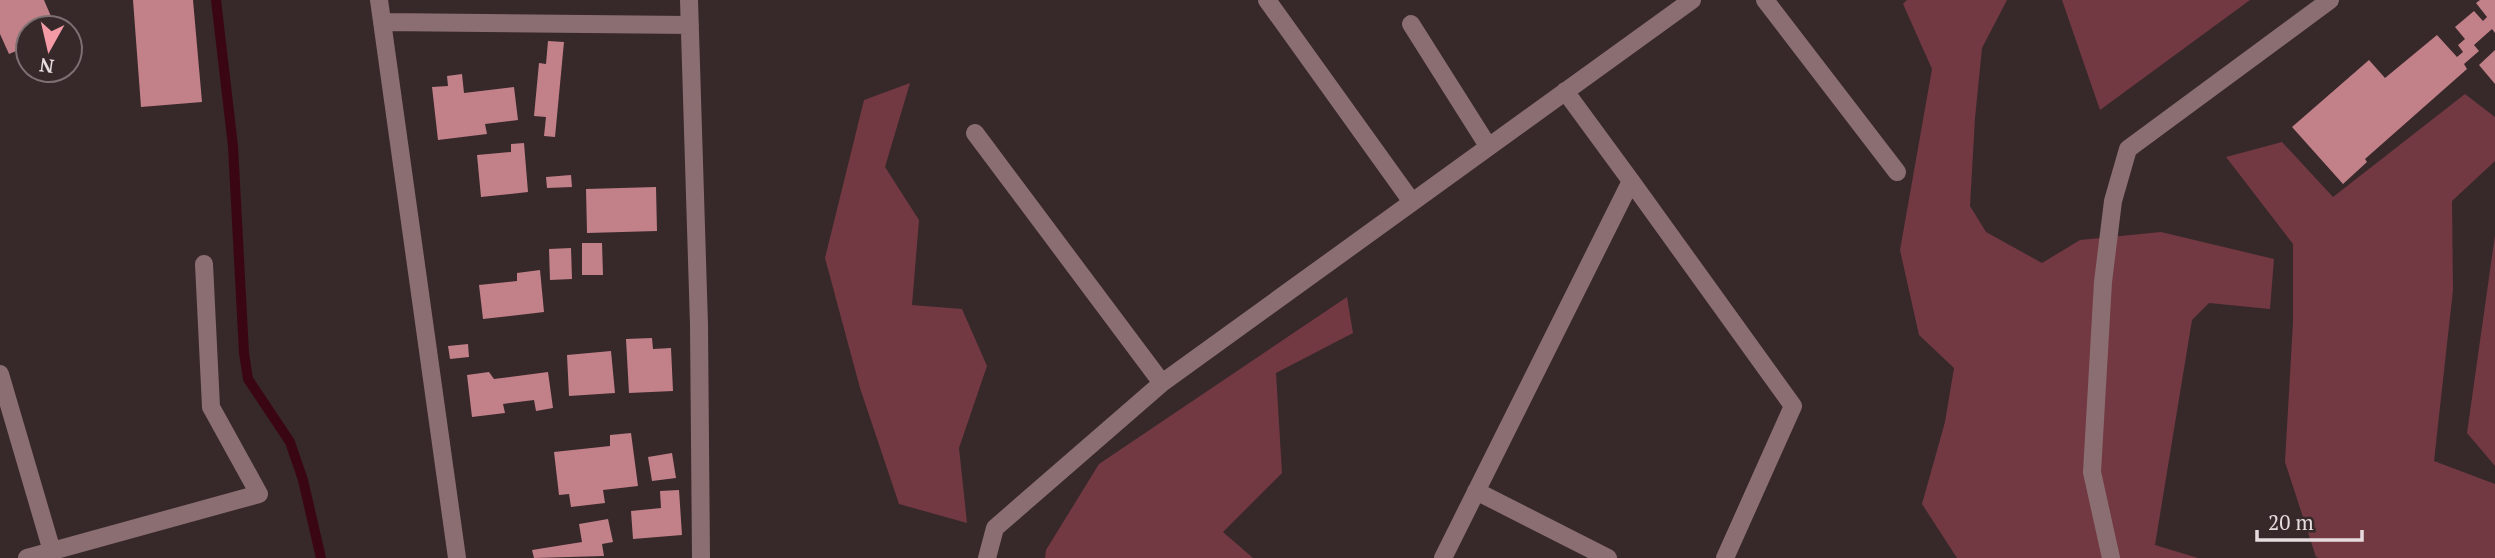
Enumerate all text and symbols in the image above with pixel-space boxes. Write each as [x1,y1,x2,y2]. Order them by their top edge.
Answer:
north arrow [14,14,84,84]
text: N [37,53,55,80]
scale bar [2257,498,2362,542]
text: 20 m [2268,508,2314,536]

